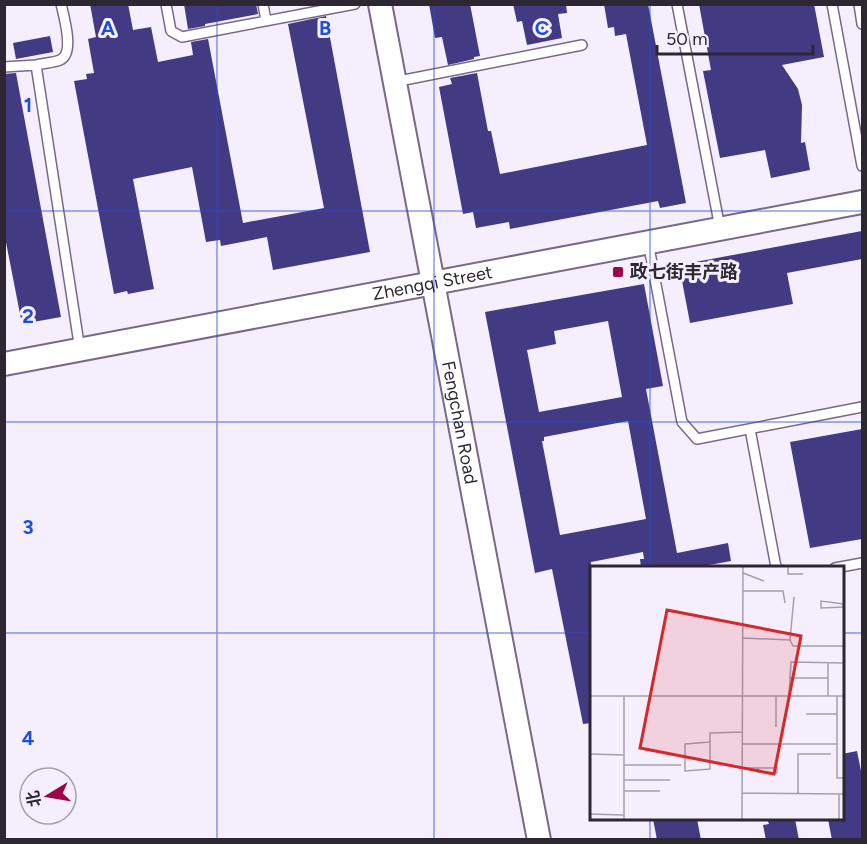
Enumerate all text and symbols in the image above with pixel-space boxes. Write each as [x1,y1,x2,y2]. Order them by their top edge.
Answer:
text: A [101,16,116,40]
text: B [319,16,331,40]
text: C [535,16,549,40]
scale bar [657,18,813,56]
text: 50 m [666,28,708,50]
text: 1 [24,93,32,117]
street label: Zhengqi Street [371,261,494,305]
place label: 政七街丰产路 [630,261,738,283]
marker: 政七街丰产路 [611,265,625,279]
text: 2 [22,304,34,328]
street label: Fengchan Road [437,359,482,486]
text: 3 [22,515,34,539]
inset map [590,566,843,820]
text: 4 [22,726,35,750]
north arrow [18,766,78,826]
text: 北 [23,789,45,808]

